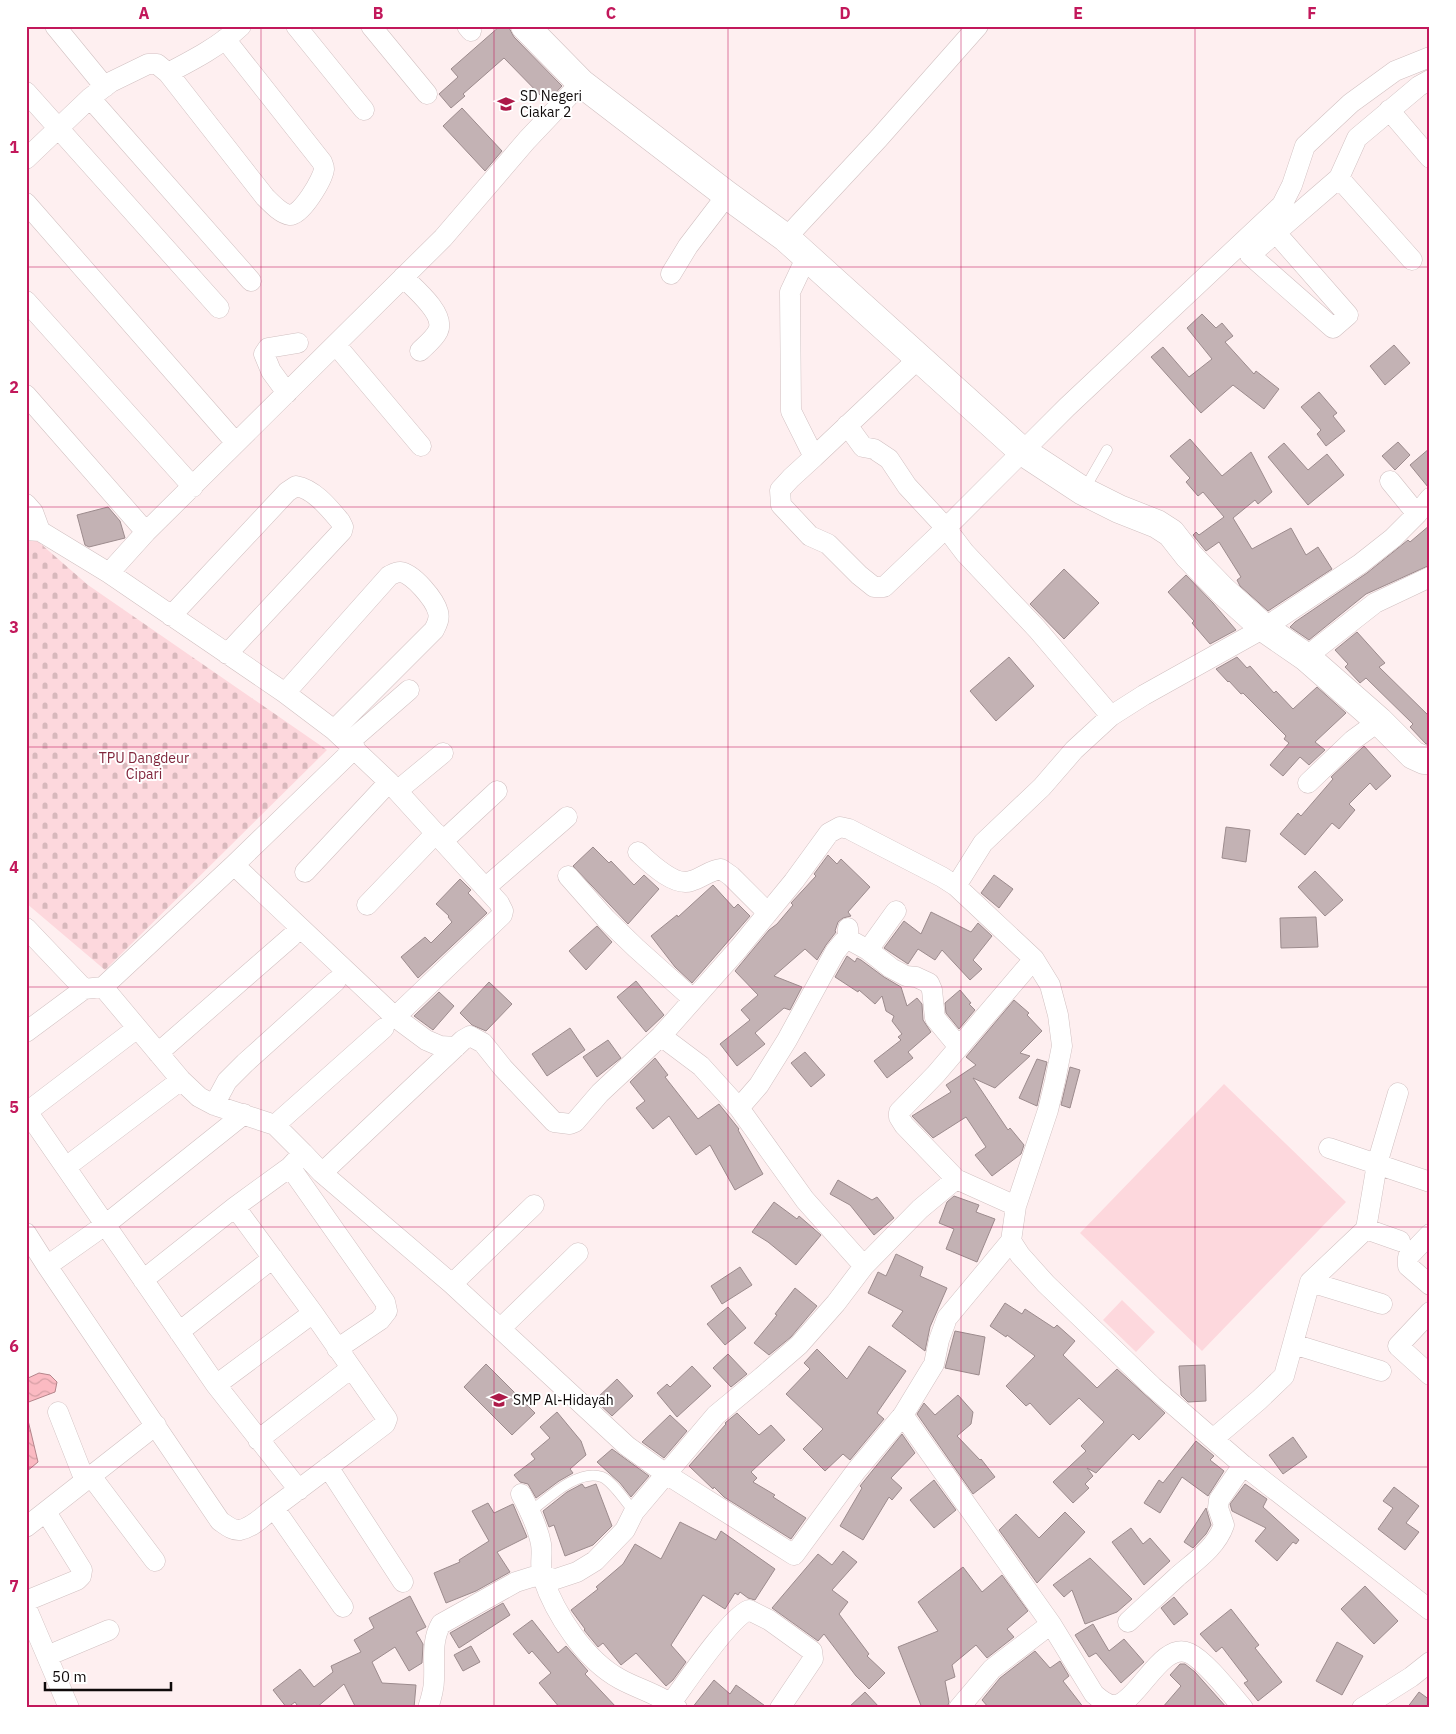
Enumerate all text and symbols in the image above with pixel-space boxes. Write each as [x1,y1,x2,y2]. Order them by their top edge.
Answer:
text: A [139,3,150,23]
text: B [373,3,384,23]
text: C [606,3,616,23]
text: D [839,3,851,23]
text: E [1073,3,1083,23]
text: F [1307,3,1317,23]
place label: SD Negeri Ciakar 2 [520,87,582,121]
school or university icon: SD Negeri Ciakar 2 [496,94,516,114]
text: 1 [9,137,19,157]
text: 2 [9,377,19,397]
text: 3 [9,617,19,637]
park label: TPU Dangdeur Cipari [99,749,189,783]
text: 4 [9,857,19,877]
text: 5 [9,1097,19,1117]
text: 6 [9,1336,19,1356]
school or university icon: SMP Al-Hidayah [489,1390,509,1410]
place label: SMP Al-Hidayah [513,1391,614,1409]
text: 7 [9,1576,19,1596]
scale bar [45,1659,171,1691]
text: 50 m [52,1667,87,1686]

